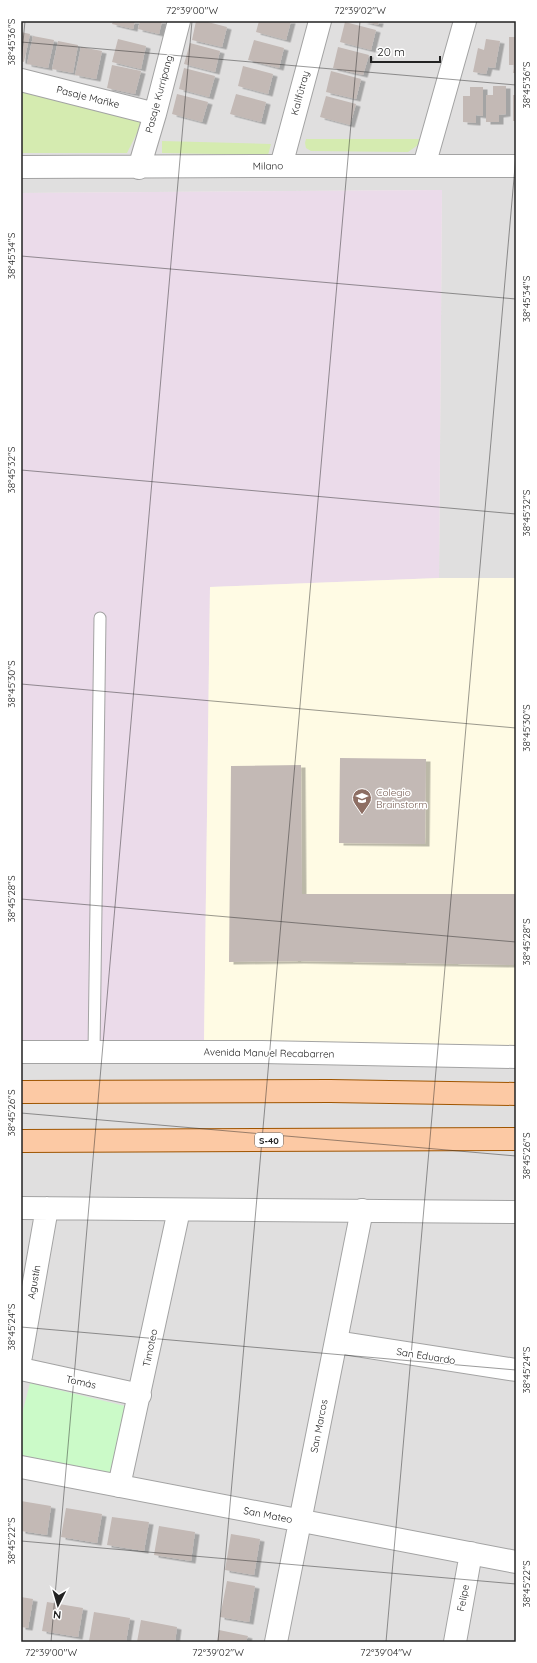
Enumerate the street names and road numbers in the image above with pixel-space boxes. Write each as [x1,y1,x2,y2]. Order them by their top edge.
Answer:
street label: Pasaje Kurripang [142,54,176,134]
street label: Kallfütray [288,69,312,117]
street label: Pasaje Mañke [55,83,121,111]
street label: Milano [253,159,283,173]
street label: Avenida Manuel Recabarren [203,1045,335,1061]
road number: S-40 [255,1133,283,1147]
street label: Agustín [25,1264,43,1300]
street label: Timoteo [140,1328,160,1368]
street label: San Eduardo [396,1345,456,1367]
street label: Tomás [65,1372,98,1392]
street label: San Marcos [307,1398,331,1454]
street label: San Mateo [242,1504,294,1526]
street label: Felipe [454,1583,472,1613]

